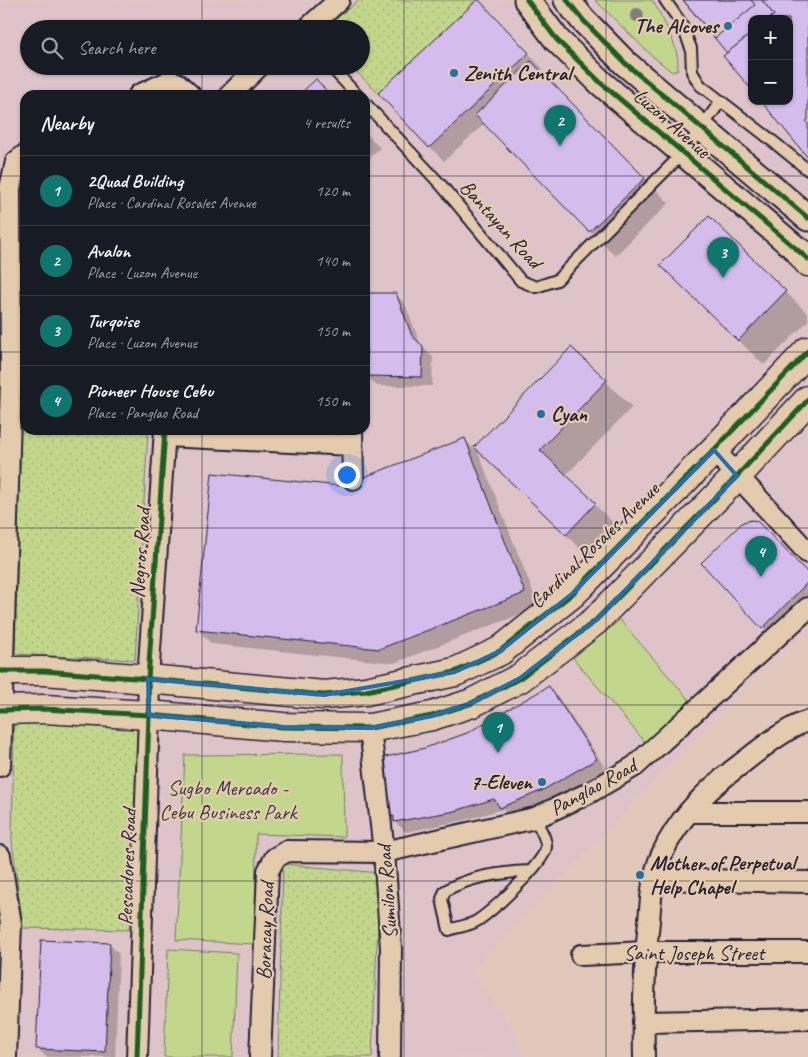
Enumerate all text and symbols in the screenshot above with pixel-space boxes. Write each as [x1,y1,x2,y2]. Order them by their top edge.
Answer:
place label: The Alcoves [635,13,721,39]
map controls [748,15,793,105]
button: + [748,15,793,60]
search box [20,20,370,75]
marker: The Alcoves [722,20,734,32]
icon: search [38,34,66,62]
text: Search here [78,36,155,60]
place label: Zenith Central [464,60,575,86]
button: − [748,60,793,105]
marker: Zenith Central [448,67,460,79]
street label: Luzon Avenue [628,83,717,164]
pin: 2 [544,105,576,146]
text: Nearby [40,110,93,136]
text: 4 results [303,113,350,133]
text: 2Quad Building [87,169,183,193]
street label: Bantayan Road [454,174,550,276]
text: 1 [52,181,60,201]
text: 120 m [316,181,350,201]
text: Place · Cardinal Rosales Avenue [87,193,256,213]
pin: 3 [707,237,739,278]
text: Avalon [87,239,130,263]
text: 2 [52,251,60,271]
text: 140 m [316,251,350,271]
text: Place · Luzon Avenue [87,263,197,283]
text: Turqoise [87,309,139,333]
text: 3 [52,321,60,341]
text: 150 m [316,321,350,341]
text: Place · Luzon Avenue [87,333,197,353]
text: Pioneer House Cebu [87,379,213,403]
text: 4 [52,391,60,411]
text: 150 m [316,391,350,411]
place label: Cyan [551,401,587,427]
text: Place · Panglao Road [87,403,198,423]
marker: Cyan [535,408,547,420]
your location [334,462,360,488]
street label: Cardinal Rosales Avenue [524,476,665,614]
street label: Negros Road [124,503,156,599]
pin: 4 [745,536,777,577]
pin: 1 [482,712,514,753]
street label: Panglao Road [545,751,644,821]
place label: 7-Eleven [470,769,533,795]
park label: Sugbo Mercado - Cebu Business Park [160,775,299,825]
marker: 7-Eleven [536,776,548,788]
street label: Pescadores Road [112,805,142,926]
street label: Sumilon Road [370,841,403,940]
place label: Mother of Perpetual Help Chapel [650,850,799,900]
marker: Mother of Perpetual Help Chapel [634,869,646,881]
street label: Boracay Road [250,878,280,980]
street label: Saint Joseph Street [624,940,766,966]

